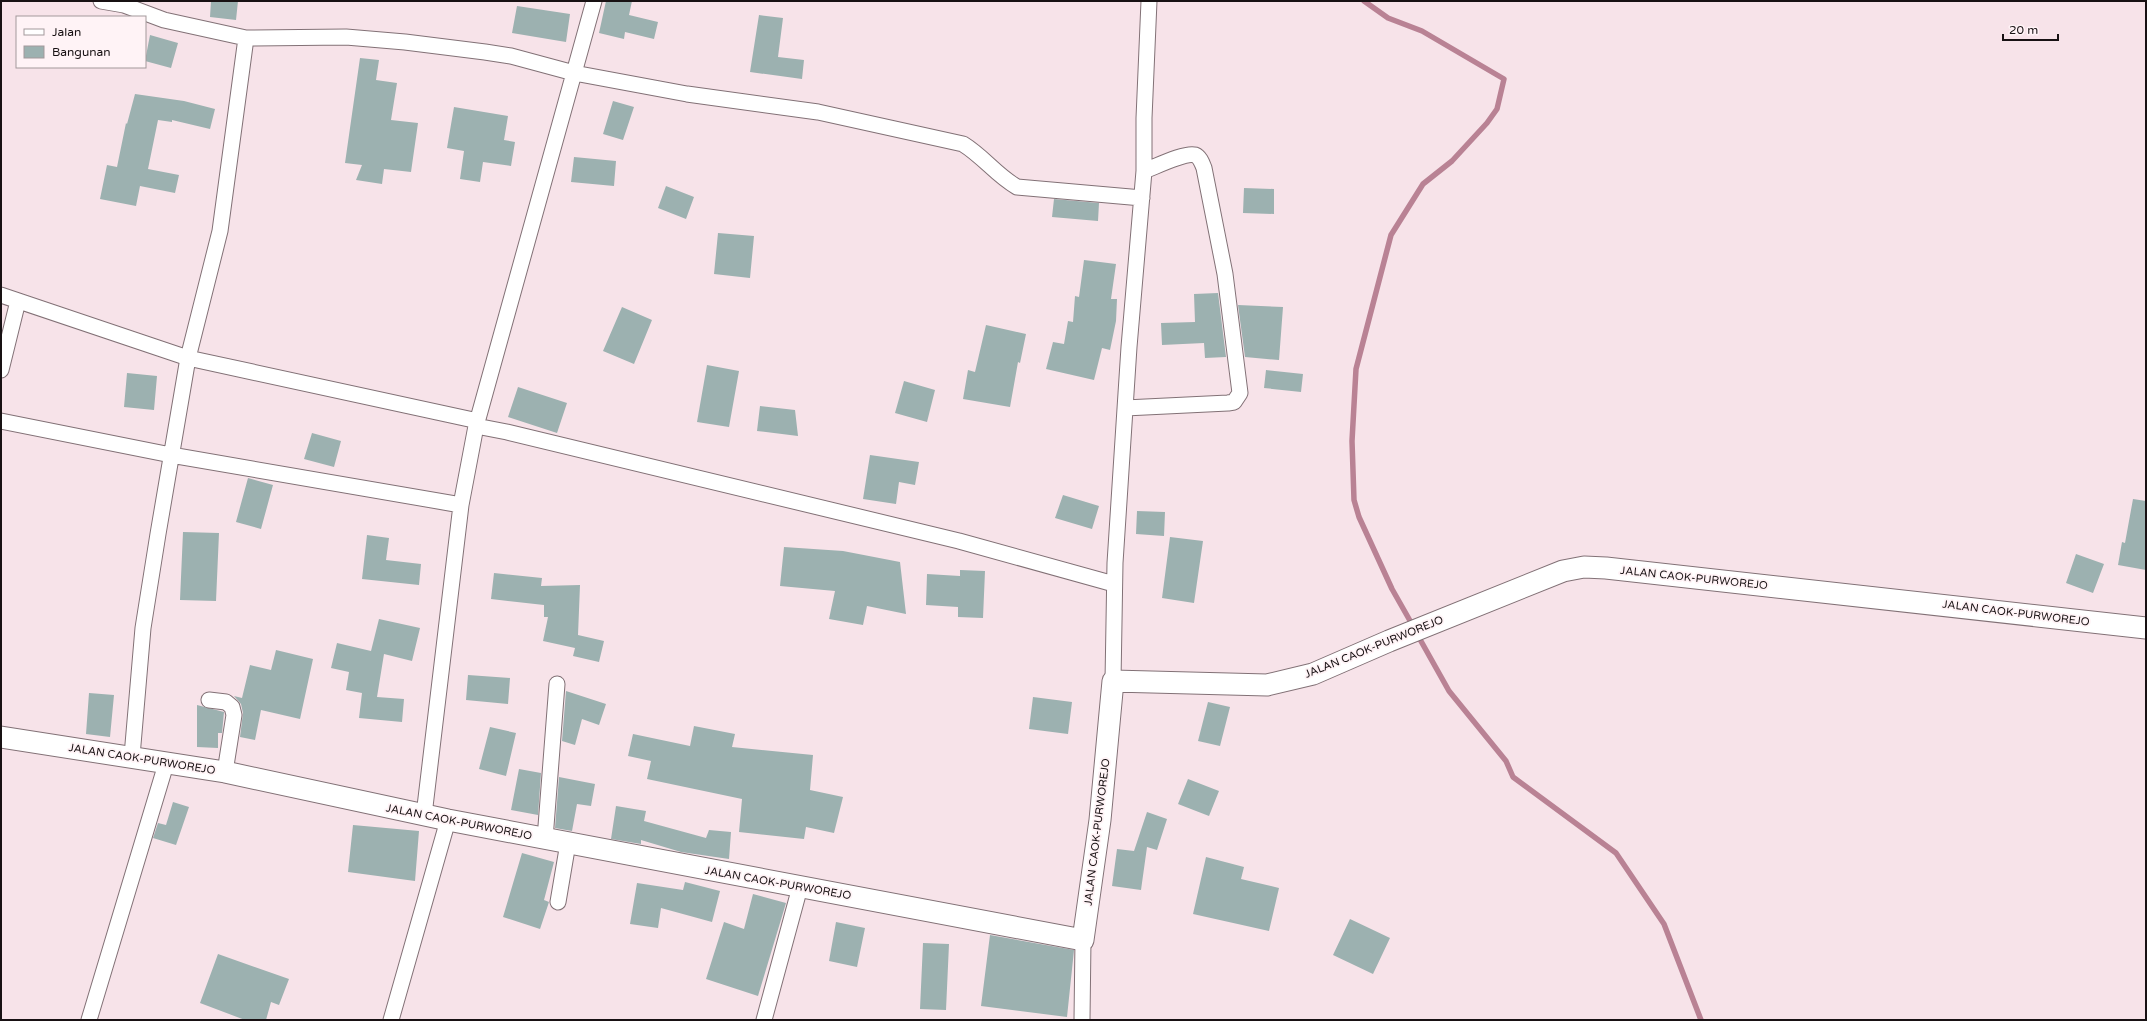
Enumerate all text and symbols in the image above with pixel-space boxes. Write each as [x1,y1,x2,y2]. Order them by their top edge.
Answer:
legend [16,16,146,68]
scale bar [2003,16,2058,42]
text: 20 m [2009,23,2038,37]
text: Jalan [52,25,81,39]
text: Bangunan [52,45,111,59]
street label: JALAN CAOK-PURWOREJO [1620,564,1769,592]
street label: JALAN CAOK-PURWOREJO [1942,598,2090,628]
street label: JALAN CAOK-PURWOREJO [1303,613,1445,681]
street label: JALAN CAOK-PURWOREJO [68,741,216,777]
street label: JALAN CAOK-PURWOREJO [1082,758,1112,906]
street label: JALAN CAOK-PURWOREJO [385,801,533,843]
street label: JALAN CAOK-PURWOREJO [704,864,852,902]

